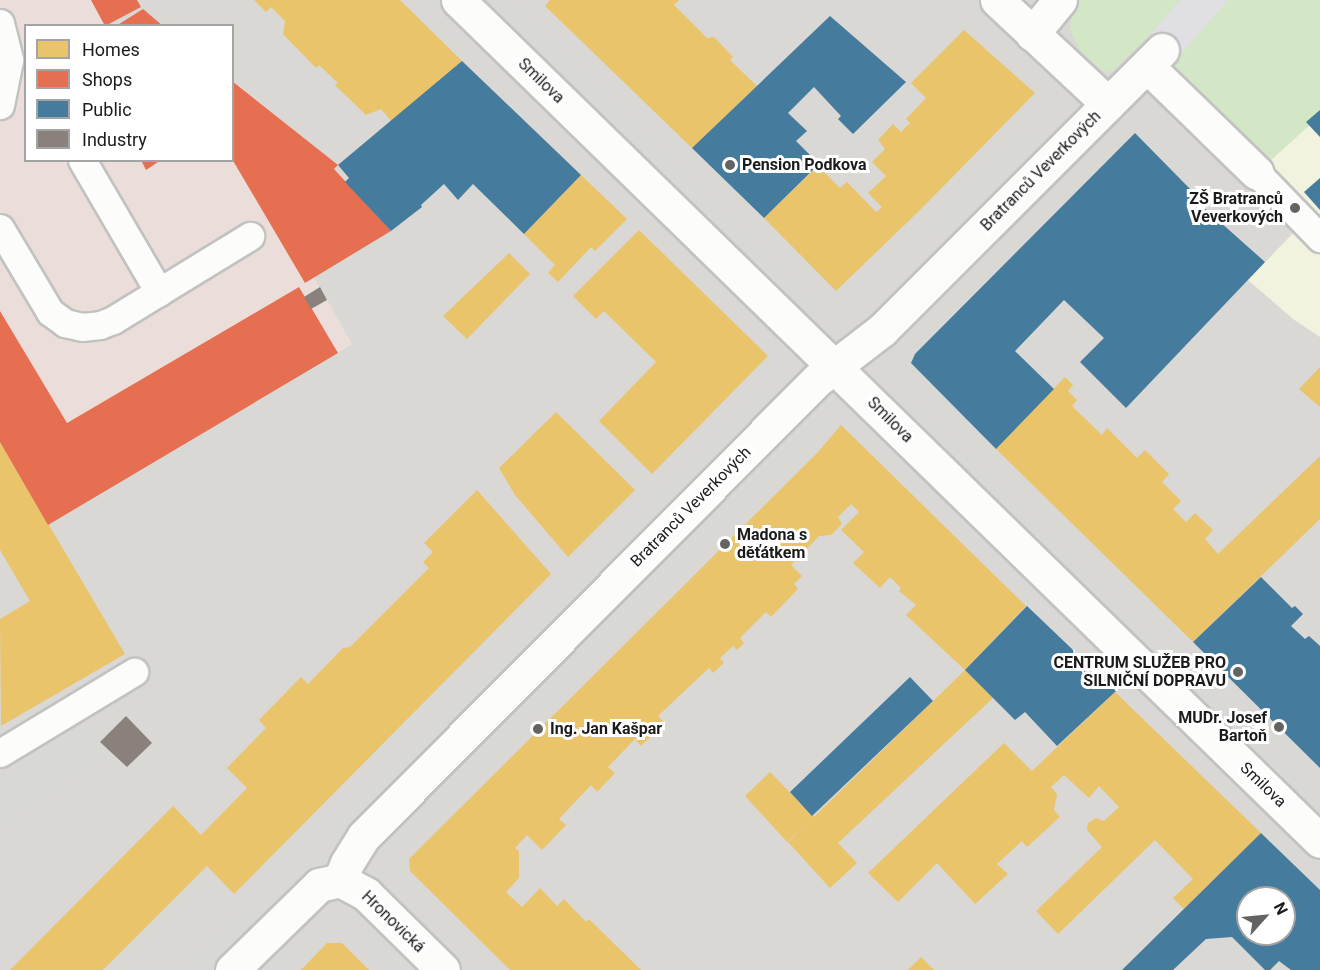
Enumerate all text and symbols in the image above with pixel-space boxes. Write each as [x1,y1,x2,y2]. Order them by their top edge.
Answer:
legend [24,24,234,162]
text: Homes [82,39,140,60]
street label: Smilova [514,54,568,108]
text: Shops [82,69,132,90]
text: Public [82,99,132,120]
street label: Bratranců Veverkových [977,107,1105,235]
text: Industry [82,129,147,150]
place label: Pension Podkova [742,155,867,175]
marker: Pension Podkova [723,158,737,172]
place label: ZŠ Bratranců Veverkových [1189,189,1283,227]
marker: ZŠ Bratranců Veverkových [1288,201,1302,215]
street label: Smilova [863,393,917,447]
street label: Bratranců Veverkových [627,443,755,571]
place label: Madona s děťátkem [737,525,807,563]
marker: Madona s děťátkem [718,537,732,551]
place label: CENTRUM SLUŽEB PRO SILNIČNÍ DOPRAVU [1053,653,1226,691]
marker: CENTRUM SLUŽEB PRO SILNIČNÍ DOPRAVU [1231,665,1245,679]
place label: MUDr. Josef Bartoň [1178,708,1267,746]
place label: Ing. Jan Kašpar [550,719,662,739]
marker: MUDr. Josef Bartoň [1272,720,1286,734]
marker: Ing. Jan Kašpar [531,722,545,736]
street label: Smilova [1236,758,1290,812]
north arrow [1236,886,1296,946]
street label: Hronovická [357,887,429,957]
text: N [1270,899,1292,918]

